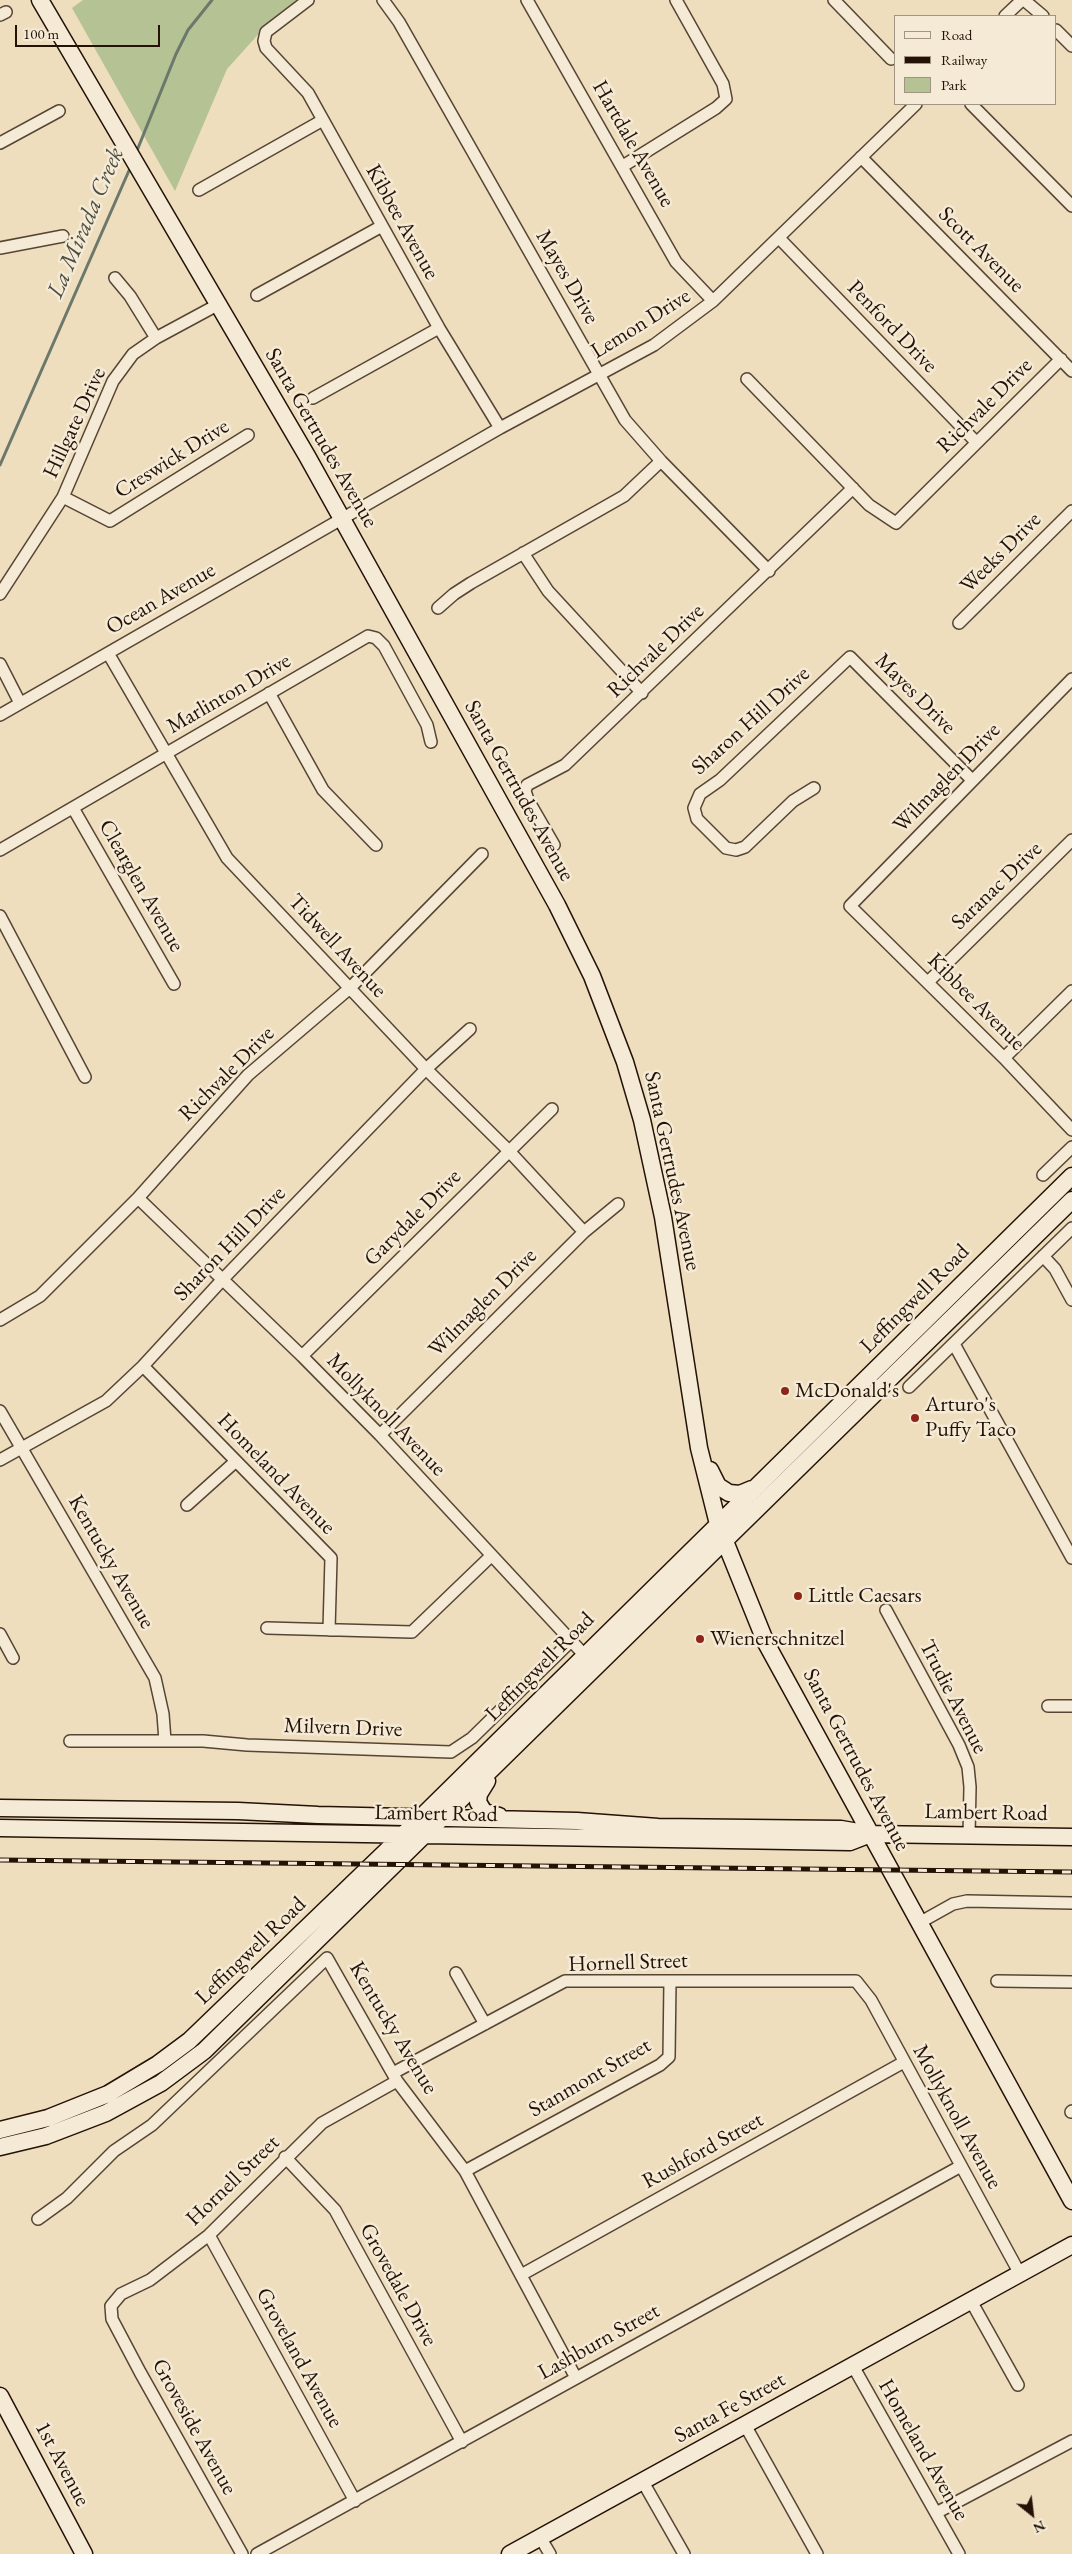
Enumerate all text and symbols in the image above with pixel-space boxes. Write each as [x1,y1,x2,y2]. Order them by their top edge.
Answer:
scale bar [18,15,162,47]
legend [894,15,1057,105]
text: 100 m [23,24,59,43]
text: Road [941,25,972,44]
text: Railway [941,50,987,69]
text: Park [941,75,967,94]
street label: Hartdale Avenue [586,76,680,212]
water label: La Mirada Creek [41,143,131,303]
street label: Kibbee Avenue [360,160,444,284]
street label: Scott Avenue [932,201,1030,299]
street label: Mayes Drive [530,225,604,329]
street label: Penford Drive [841,275,943,379]
street label: Lemon Drive [586,283,696,365]
street label: Santa Gertrudes Avenue [259,344,383,532]
street label: Richvale Drive [932,353,1038,459]
street label: Hillgate Drive [38,363,112,483]
street label: Creswick Drive [110,413,234,505]
street label: Weeks Drive [955,507,1047,599]
street label: Ocean Avenue [102,557,220,641]
street label: Richvale Drive [602,598,710,704]
street label: Marlinton Drive [162,648,296,740]
street label: Mayes Drive [869,648,961,740]
street label: Sharon Hill Drive [687,661,815,781]
street label: Santa Gertrudes Avenue [458,696,580,886]
street label: Wilmaglen Drive [888,718,1006,838]
street label: Clearglen Avenue [93,815,189,957]
street label: Saranac Drive [946,836,1048,936]
street label: Tidwell Avenue [282,889,392,1003]
street label: Kibbee Avenue [922,948,1030,1056]
street label: Richvale Drive [174,1021,280,1127]
street label: Santa Gertrudes Avenue [638,1069,706,1273]
street label: Garydale Drive [359,1164,467,1272]
street label: Sharon Hill Drive [168,1181,292,1307]
street label: Leffingwell Road [855,1239,975,1359]
street label: Wilmaglen Drive [423,1243,543,1363]
street label: Mollyknoll Avenue [321,1348,451,1482]
place label: McDonald's [795,1378,899,1404]
marker: McDonald's [779,1385,791,1397]
place label: Arturo's Puffy Taco [925,1392,1016,1444]
street label: Homeland Avenue [211,1408,341,1540]
marker: Arturo's Puffy Taco [909,1412,921,1424]
street label: Kentucky Avenue [62,1490,160,1634]
place label: Little Caesars [808,1583,922,1609]
marker: Little Caesars [792,1590,804,1602]
street label: Leffingwell Road [480,1607,600,1727]
place label: Wienerschnitzel [710,1626,845,1652]
marker: Wienerschnitzel [694,1633,706,1645]
street label: Trudie Avenue [913,1636,993,1758]
street label: Santa Gertrudes Avenue [797,1664,915,1856]
street label: Milvern Drive [283,1713,403,1743]
street label: Lambert Road [924,1799,1048,1827]
street label: Lambert Road [374,1800,498,1828]
street label: Leffingwell Road [190,1892,312,2010]
street label: Hornell Street [568,1948,688,1978]
street label: Kentucky Avenue [343,1957,443,2099]
street label: Stanmont Street [524,2032,656,2124]
street label: Mollyknoll Avenue [906,2040,1008,2194]
street label: Rushford Street [638,2107,768,2195]
street label: Hornell Street [181,2130,285,2232]
street label: Grovedale Drive [353,2219,443,2351]
street label: Groveland Avenue [250,2283,348,2433]
street label: Lashburn Street [534,2298,664,2386]
street label: Groveside Avenue [146,2354,242,2500]
street label: Santa Fe Street [670,2367,790,2449]
street label: Homeland Avenue [872,2375,974,2525]
street label: 1st Avenue [29,2417,95,2511]
north arrow [1007,2489,1057,2539]
text: N [1030,2516,1049,2538]

